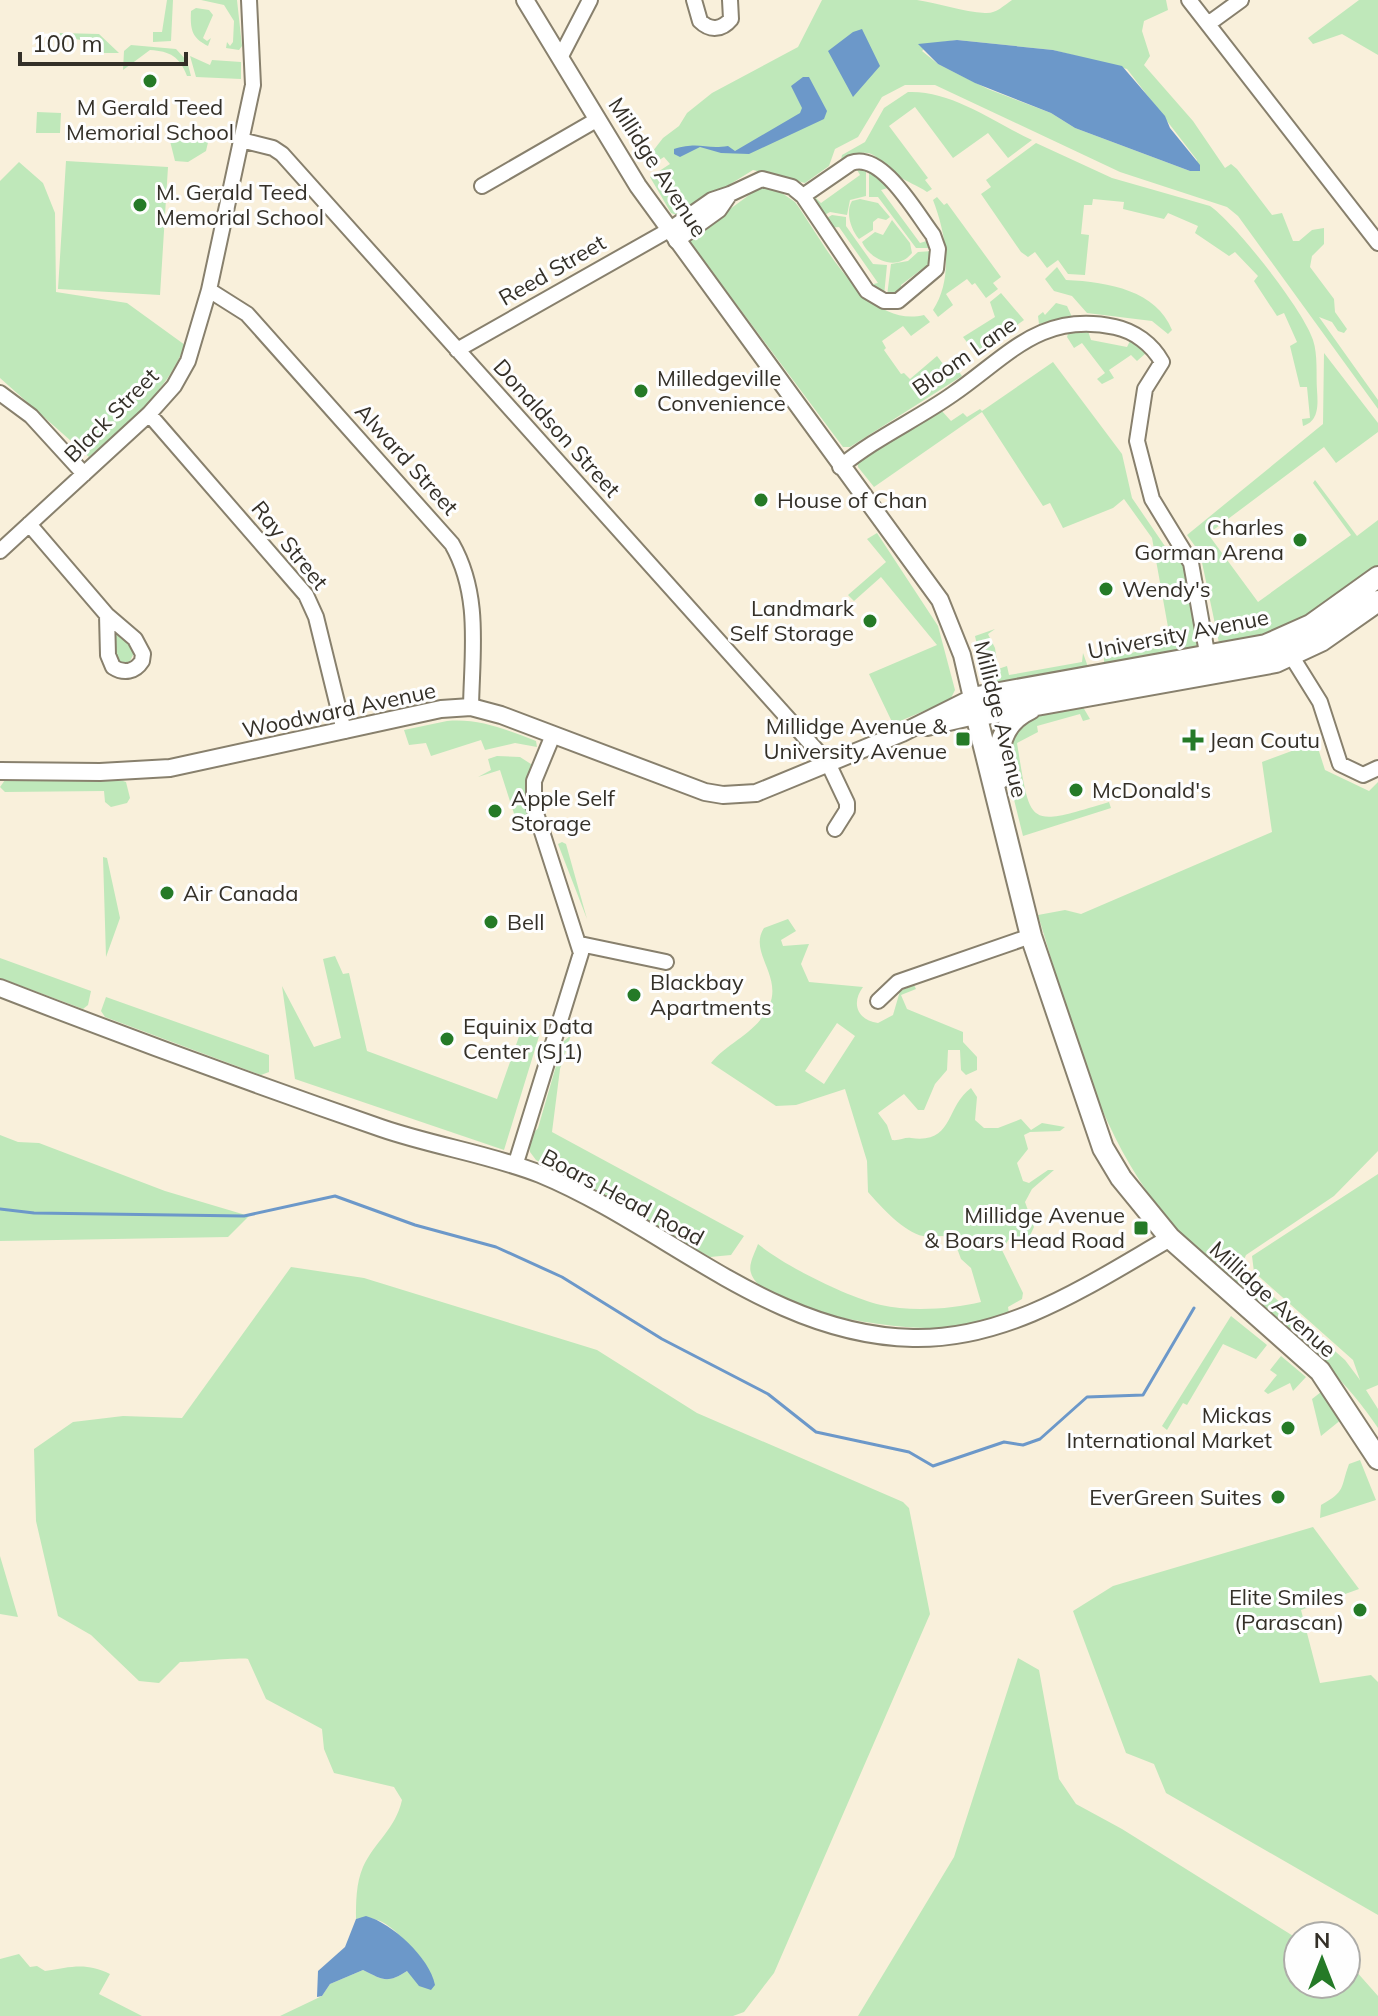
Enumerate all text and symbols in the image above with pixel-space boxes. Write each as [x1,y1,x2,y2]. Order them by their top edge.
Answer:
scale bar [20,16,186,66]
text: 100 m [32,28,103,58]
marker: M Gerald Teed Memorial School [141,72,159,90]
street label: Millidge Avenue [603,92,713,242]
place label: M Gerald Teed Memorial School [66,93,234,146]
place label: M. Gerald Teed Memorial School [156,178,324,231]
marker: M. Gerald Teed Memorial School [131,196,149,214]
street label: Reed Street [494,228,611,312]
street label: Bloom Lane [907,310,1021,402]
street label: Donaldson Street [488,353,627,503]
street label: Black Street [58,362,164,468]
place label: Milledgeville Convenience [657,364,786,417]
marker: Milledgeville Convenience [632,382,650,400]
street label: Alward Street [349,397,465,521]
place label: House of Chan [777,486,927,514]
marker: House of Chan [752,491,770,509]
street label: Ray Street [246,495,335,595]
place label: Charles Gorman Arena [1134,513,1284,566]
marker: Charles Gorman Arena [1291,531,1309,549]
place label: Wendy's [1122,575,1211,603]
marker: Wendy's [1097,580,1115,598]
place label: Landmark Self Storage [730,594,855,647]
street label: University Avenue [1085,603,1271,665]
marker: Landmark Self Storage [861,612,879,630]
street label: Millidge Avenue [968,638,1034,800]
street label: Woodward Avenue [240,676,438,744]
place label: Millidge Avenue & University Avenue [763,712,948,765]
place label: Jean Coutu [1209,726,1320,754]
marker: Millidge Avenue & University Avenue [954,730,972,748]
marker: Jean Coutu [1184,731,1202,749]
place label: McDonald's [1092,776,1211,804]
marker: McDonald's [1067,781,1085,799]
place label: Apple Self Storage [511,784,615,837]
marker: Apple Self Storage [486,802,504,820]
place label: Air Canada [183,879,299,907]
marker: Air Canada [158,884,176,902]
place label: Bell [507,908,544,936]
marker: Bell [482,913,500,931]
place label: Blackbay Apartments [650,968,772,1021]
marker: Blackbay Apartments [625,986,643,1004]
place label: Equinix Data Center (SJ1) [463,1012,593,1065]
marker: Equinix Data Center (SJ1) [438,1030,456,1048]
street label: Boars Head Road [537,1142,709,1252]
place label: Millidge Avenue & Boars Head Road [924,1201,1125,1254]
marker: Millidge Avenue & Boars Head Road [1132,1219,1150,1237]
street label: Millidge Avenue [1204,1235,1342,1363]
place label: Mickas International Market [1066,1401,1272,1454]
marker: Mickas International Market [1279,1419,1297,1437]
place label: EverGreen Suites [1089,1483,1262,1511]
marker: EverGreen Suites [1269,1488,1287,1506]
place label: Elite Smiles (Parascan) [1229,1583,1344,1636]
marker: Elite Smiles (Parascan) [1351,1601,1369,1619]
north arrow [1282,1920,1362,2000]
text: N [1314,1926,1330,1954]

